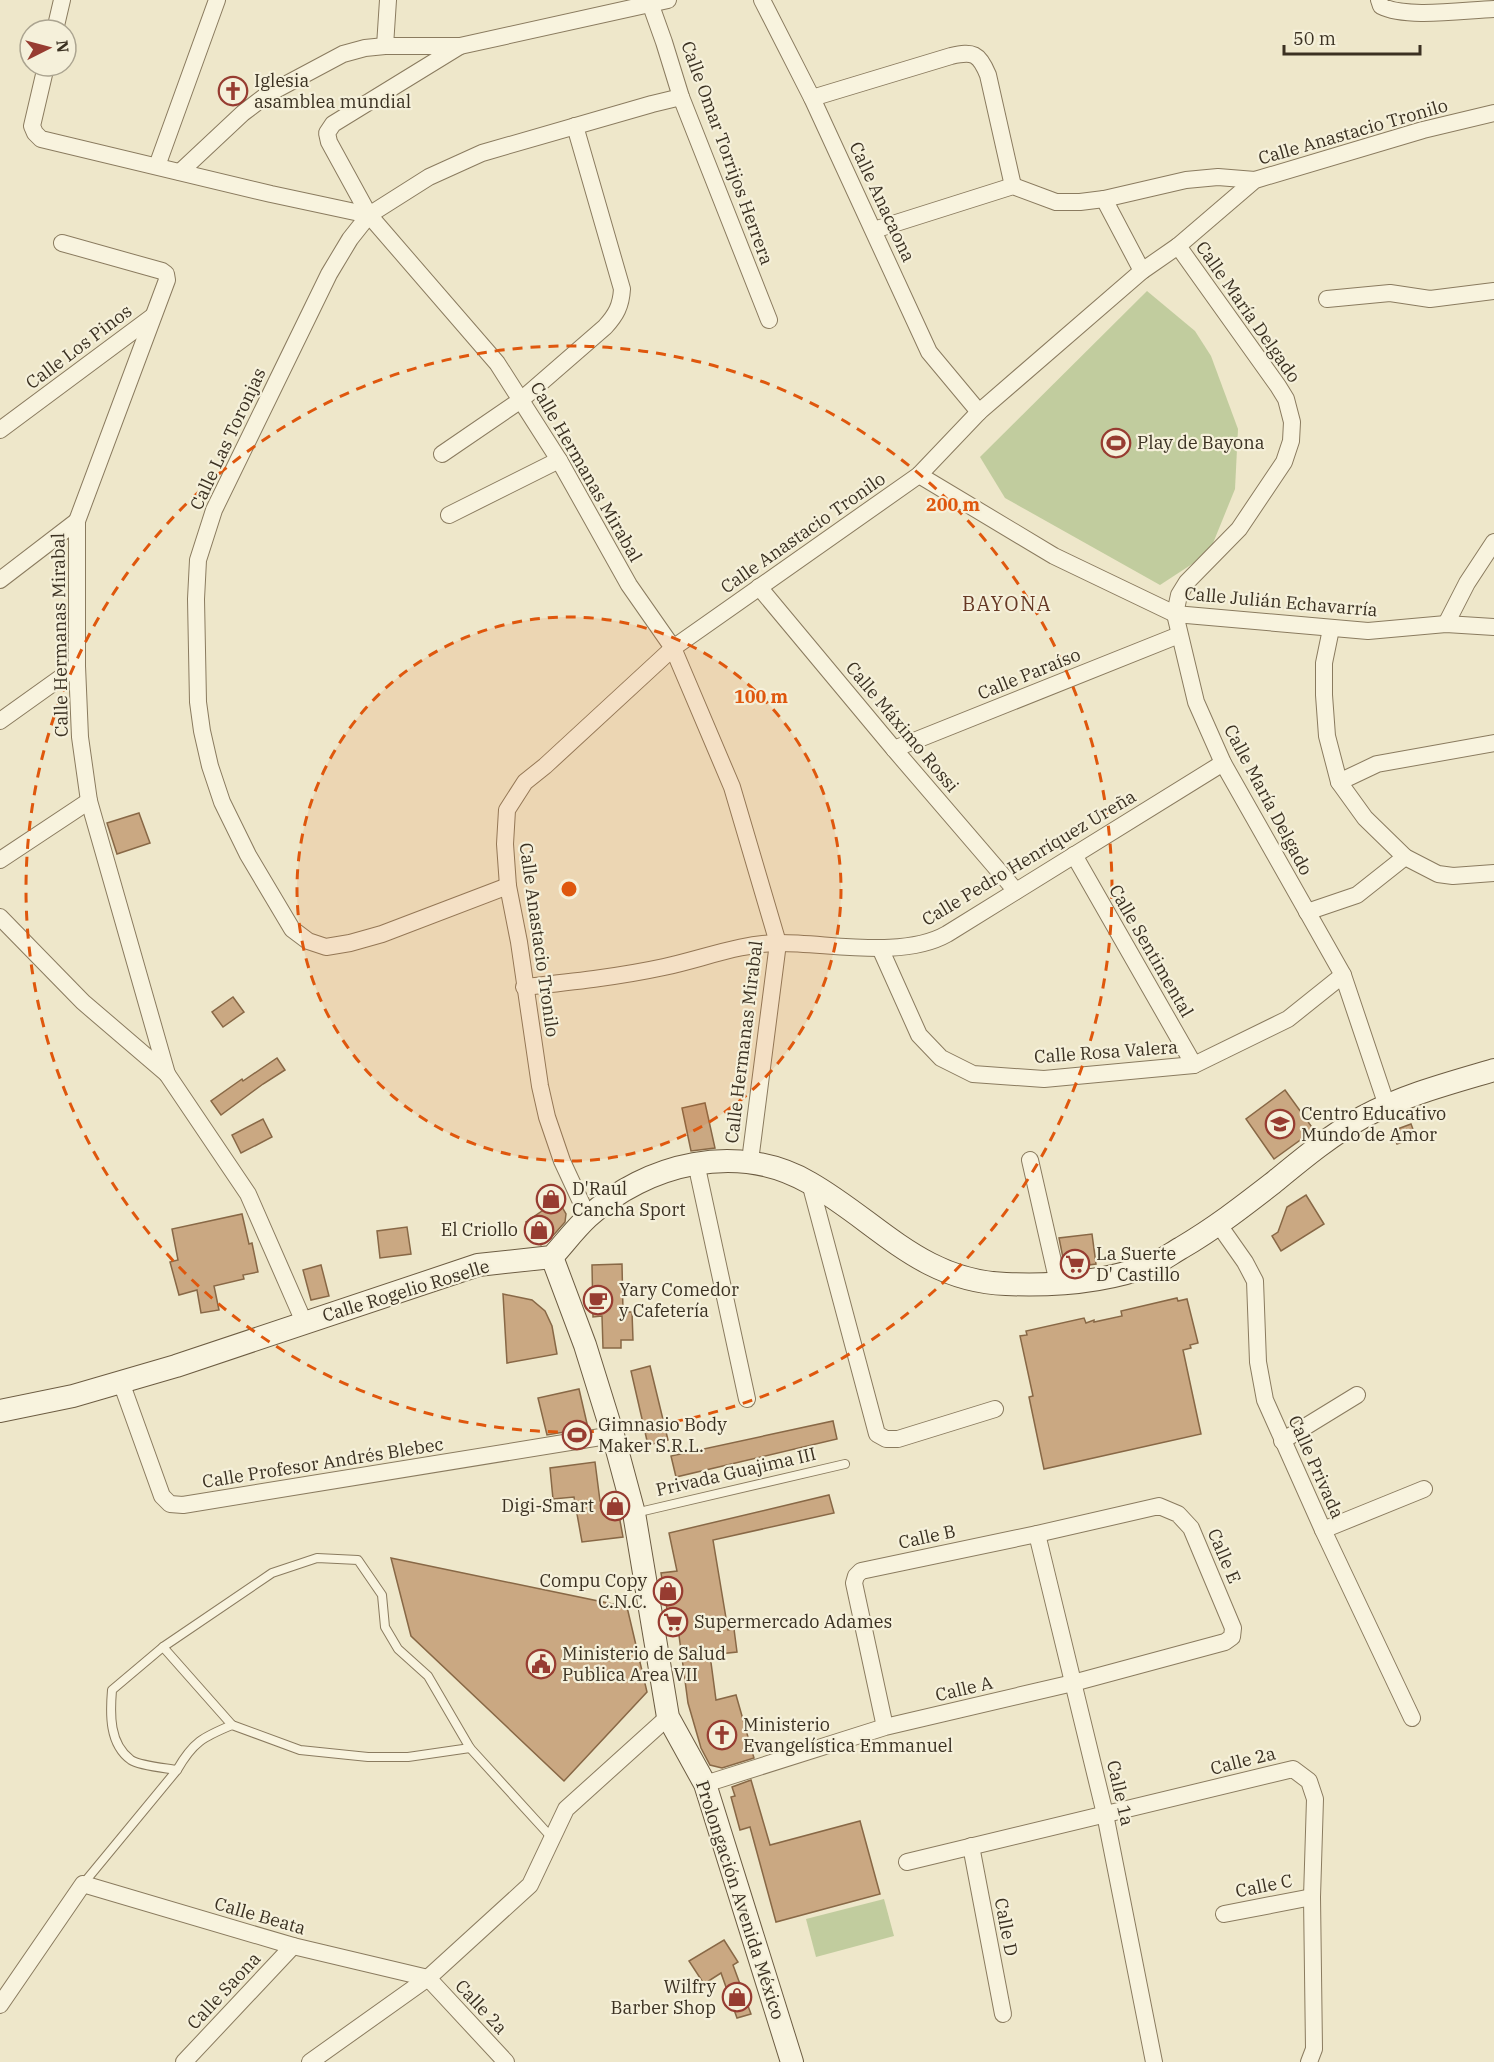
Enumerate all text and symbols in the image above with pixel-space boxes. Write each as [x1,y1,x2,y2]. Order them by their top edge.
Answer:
north arrow [18,18,78,78]
scale bar [1284,18,1420,56]
text: 50 m [1293,27,1336,50]
street label: Calle Omar Torrijos Herrera [676,38,779,268]
text: N [52,39,74,54]
place label: Iglesia asamblea mundial [254,69,411,113]
church icon: Iglesia asamblea mundial [217,75,249,107]
street label: Calle Anastacio Tronilo [1255,93,1450,170]
street label: Calle Anacaona [845,138,920,266]
street label: Calle María Delgado [1191,236,1306,387]
street label: Calle Los Pinos [21,299,136,394]
street label: Calle Las Toronjas [185,364,271,514]
street label: Calle Hermanas Mirabal [525,378,647,566]
sports icon: Play de Bayona [1100,427,1132,459]
place label: Play de Bayona [1137,431,1265,454]
street label: Calle Anastacio Tronilo [716,467,890,598]
text: 200 m [926,493,981,516]
street label: Calle Hermanas Mirabal [46,533,73,737]
street label: Calle Julián Echavarría [1183,582,1379,621]
district label: BAYONA [962,590,1052,617]
street label: Calle Paraíso [974,642,1084,705]
street label: Calle Máximo Rossi [841,657,964,797]
text: 100 m [734,685,789,708]
street label: Calle María Delgado [1219,720,1318,879]
street label: Calle Pedro Henríquez Ureña [917,784,1140,931]
street label: Calle Anastacio Tronilo [514,841,565,1039]
centre of rings [559,879,579,899]
street label: Calle Sentimental [1104,880,1199,1021]
street label: Calle Hermanas Mirabal [720,939,767,1145]
street label: Calle Rosa Valera [1033,1035,1179,1068]
place label: Centro Educativo Mundo de Amor [1301,1102,1446,1146]
school or university icon: Centro Educativo Mundo de Amor [1264,1108,1296,1140]
place label: D'Raul Cancha Sport [572,1177,686,1221]
shop icon: D'Raul Cancha Sport [535,1183,567,1215]
shop icon: El Criollo [523,1214,555,1246]
place label: El Criollo [441,1218,518,1241]
place label: La Suerte D' Castillo [1096,1242,1180,1286]
supermarket icon: La Suerte D' Castillo [1059,1248,1091,1280]
street label: Calle Rogelio Roselle [320,1254,492,1327]
place label: Yary Comedor y Cafetería [619,1278,739,1322]
cafe icon: Yary Comedor y Cafetería [582,1284,614,1316]
street label: Calle Privada [1283,1412,1350,1522]
place label: Gimnasio Body Maker S.R.L. [598,1413,727,1457]
sports icon: Gimnasio Body Maker S.R.L. [561,1419,593,1451]
street label: Calle Profesor Andrés Blebec [201,1432,445,1493]
street label: Privada Guajima III [654,1442,818,1501]
shop icon: Digi-Smart [599,1490,631,1522]
place label: Digi-Smart [501,1494,594,1517]
street label: Calle B [896,1519,958,1554]
street label: Calle E [1203,1525,1246,1587]
place label: Compu Copy C.N.C. [540,1569,647,1613]
shop icon: Compu Copy C.N.C. [652,1575,684,1607]
supermarket icon: Supermercado Adames [657,1606,689,1638]
place label: Supermercado Adames [694,1610,892,1633]
place label: Ministerio de Salud Publica Area VII [562,1642,726,1686]
public building icon: Ministerio de Salud Publica Area VII [525,1648,557,1680]
street label: Calle A [933,1671,996,1706]
place label: Ministerio Evangelística Emmanuel [743,1713,953,1757]
church icon: Ministerio Evangelística Emmanuel [706,1719,738,1751]
street label: Calle 2a [1208,1741,1278,1780]
street label: Calle 1a [1102,1758,1139,1828]
street label: Prolongación Avenida México [691,1777,790,2022]
street label: Calle C [1233,1869,1294,1902]
street label: Calle Beata [212,1892,308,1940]
street label: Calle D [990,1896,1023,1958]
street label: Calle Saona [182,1947,266,2034]
street label: Calle 2a [450,1974,513,2039]
place label: Wilfry Barber Shop [610,1975,716,2019]
shop icon: Wilfry Barber Shop [721,1981,753,2013]

